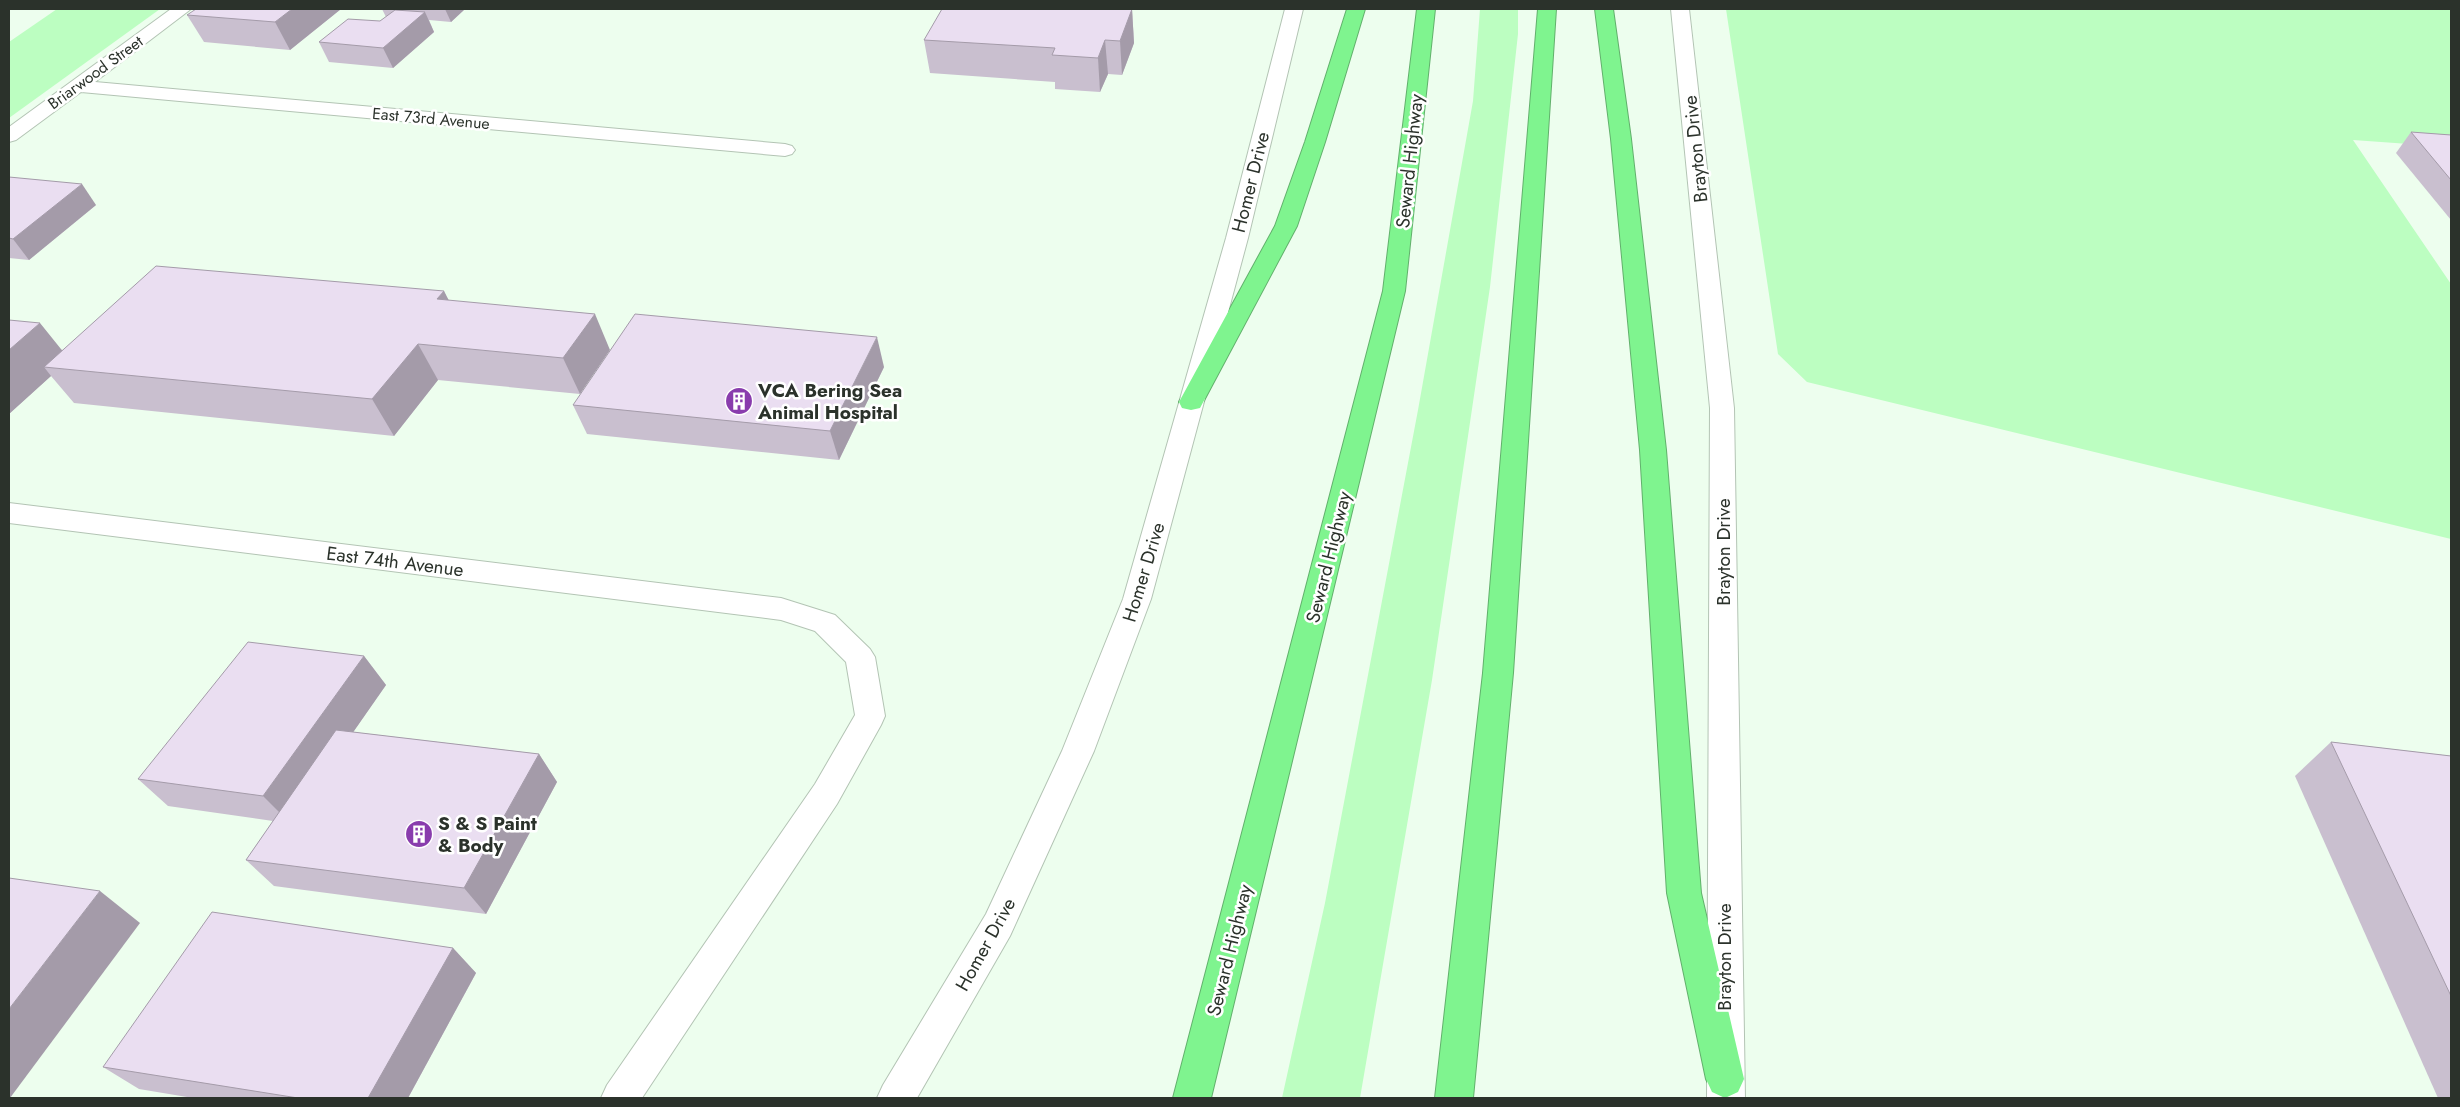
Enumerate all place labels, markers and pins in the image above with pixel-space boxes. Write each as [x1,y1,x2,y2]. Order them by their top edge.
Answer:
place label: VCA Bering Sea Animal Hospital [757,377,902,426]
building icon: VCA Bering Sea Animal Hospital [724,386,754,416]
place label: S & S Paint & Body [438,810,537,859]
building icon: S & S Paint & Body [404,819,434,849]

